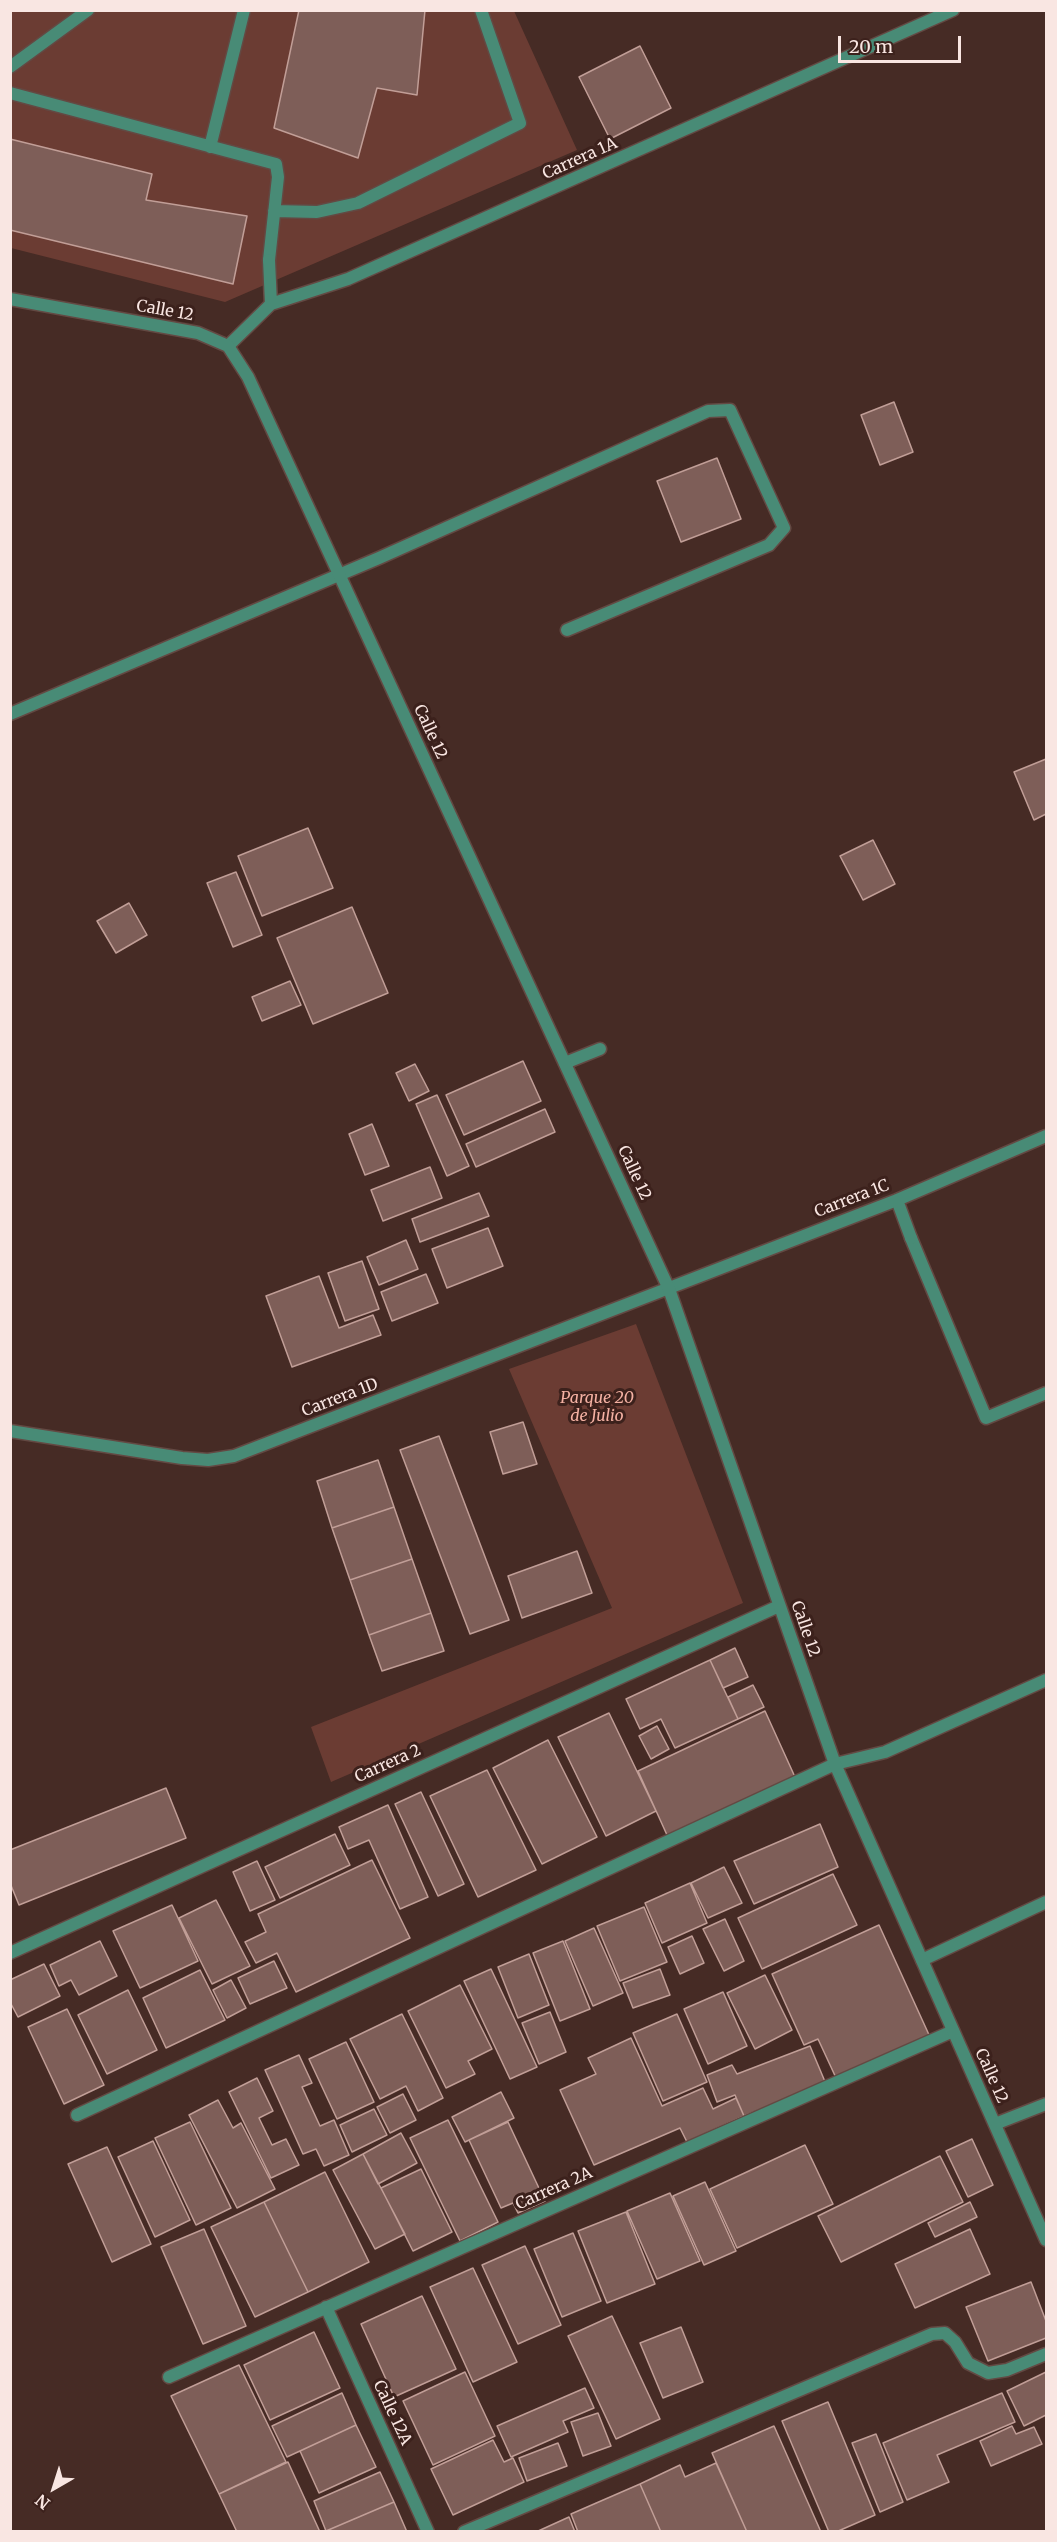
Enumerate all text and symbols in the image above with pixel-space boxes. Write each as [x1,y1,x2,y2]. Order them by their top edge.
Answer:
scale bar [841,24,964,62]
text: 20 m [849,35,893,58]
street label: Carrera 1A [540,134,620,184]
street label: Calle 12 [135,297,195,325]
street label: Calle 12 [409,702,451,762]
street label: Calle 12 [613,1143,655,1203]
street label: Carrera 1C [812,1176,892,1222]
street label: Carrera 1D [299,1375,381,1421]
park label: Parque 20 de Julio [560,1388,634,1426]
street label: Calle 12 [787,1599,823,1659]
street label: Carrera 2 [352,1741,424,1787]
street label: Calle 12 [970,2046,1012,2106]
street label: Carrera 2A [513,2164,595,2214]
street label: Calle 12A [369,2378,415,2448]
north arrow [24,2458,84,2518]
text: N [31,2490,54,2514]

